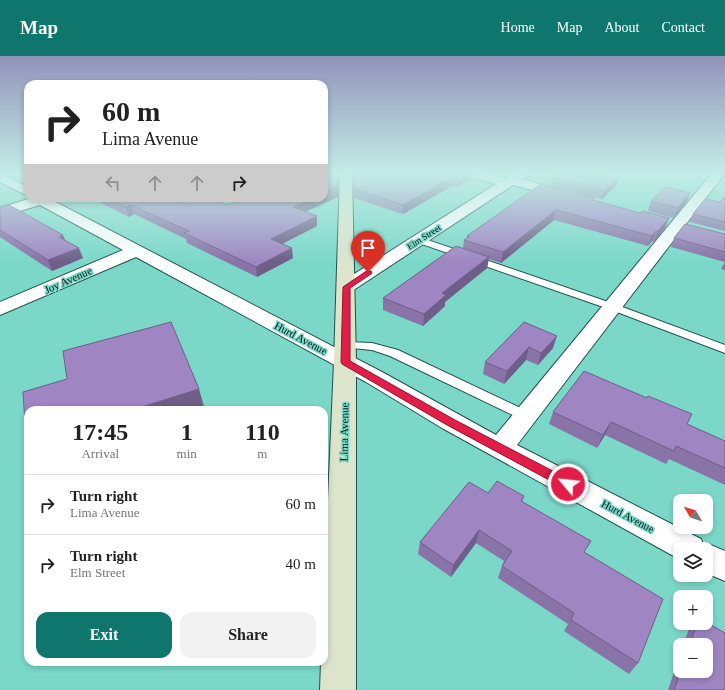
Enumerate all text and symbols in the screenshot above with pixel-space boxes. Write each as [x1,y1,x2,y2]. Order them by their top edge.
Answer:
text: Map [20,17,58,38]
text: Home [501,20,535,35]
text: Map [557,20,582,35]
text: About [604,20,639,35]
text: Contact [661,20,705,35]
icon: right [36,96,88,148]
text: 60 m [102,96,160,127]
text: Lima Avenue [102,129,198,149]
icon: left [102,172,124,194]
icon: ahead [144,172,166,194]
icon: ahead [186,172,208,194]
icon: right [228,172,250,194]
street label: Elm Street [405,222,443,252]
pin [351,231,385,272]
icon: arrive [357,237,379,259]
street label: Joy Avenue [42,264,94,296]
street label: Hurd Avenue [273,319,330,357]
street label: Lima Avenue [337,402,351,461]
text: 17:45 [72,419,128,445]
text: 1 [181,419,193,445]
text: 110 [245,419,280,445]
text: Arrival [81,446,119,461]
text: min [177,446,197,461]
text: m [257,446,267,461]
position arrow [547,463,589,505]
text: Turn right [70,488,137,504]
icon: right [36,494,58,516]
north arrow [673,494,713,534]
map controls [673,494,713,678]
text: 60 m [286,496,316,512]
street label: Hurd Avenue [600,497,657,535]
text: Lima Avenue [70,505,139,520]
button: layers [673,542,713,582]
text: Turn right [70,548,137,564]
icon: right [36,554,58,576]
text: 40 m [286,556,316,572]
text: Elm Street [70,565,125,580]
button: + [673,590,713,630]
button: Exit [36,612,172,658]
button: Share [180,612,316,658]
button: − [673,638,713,678]

